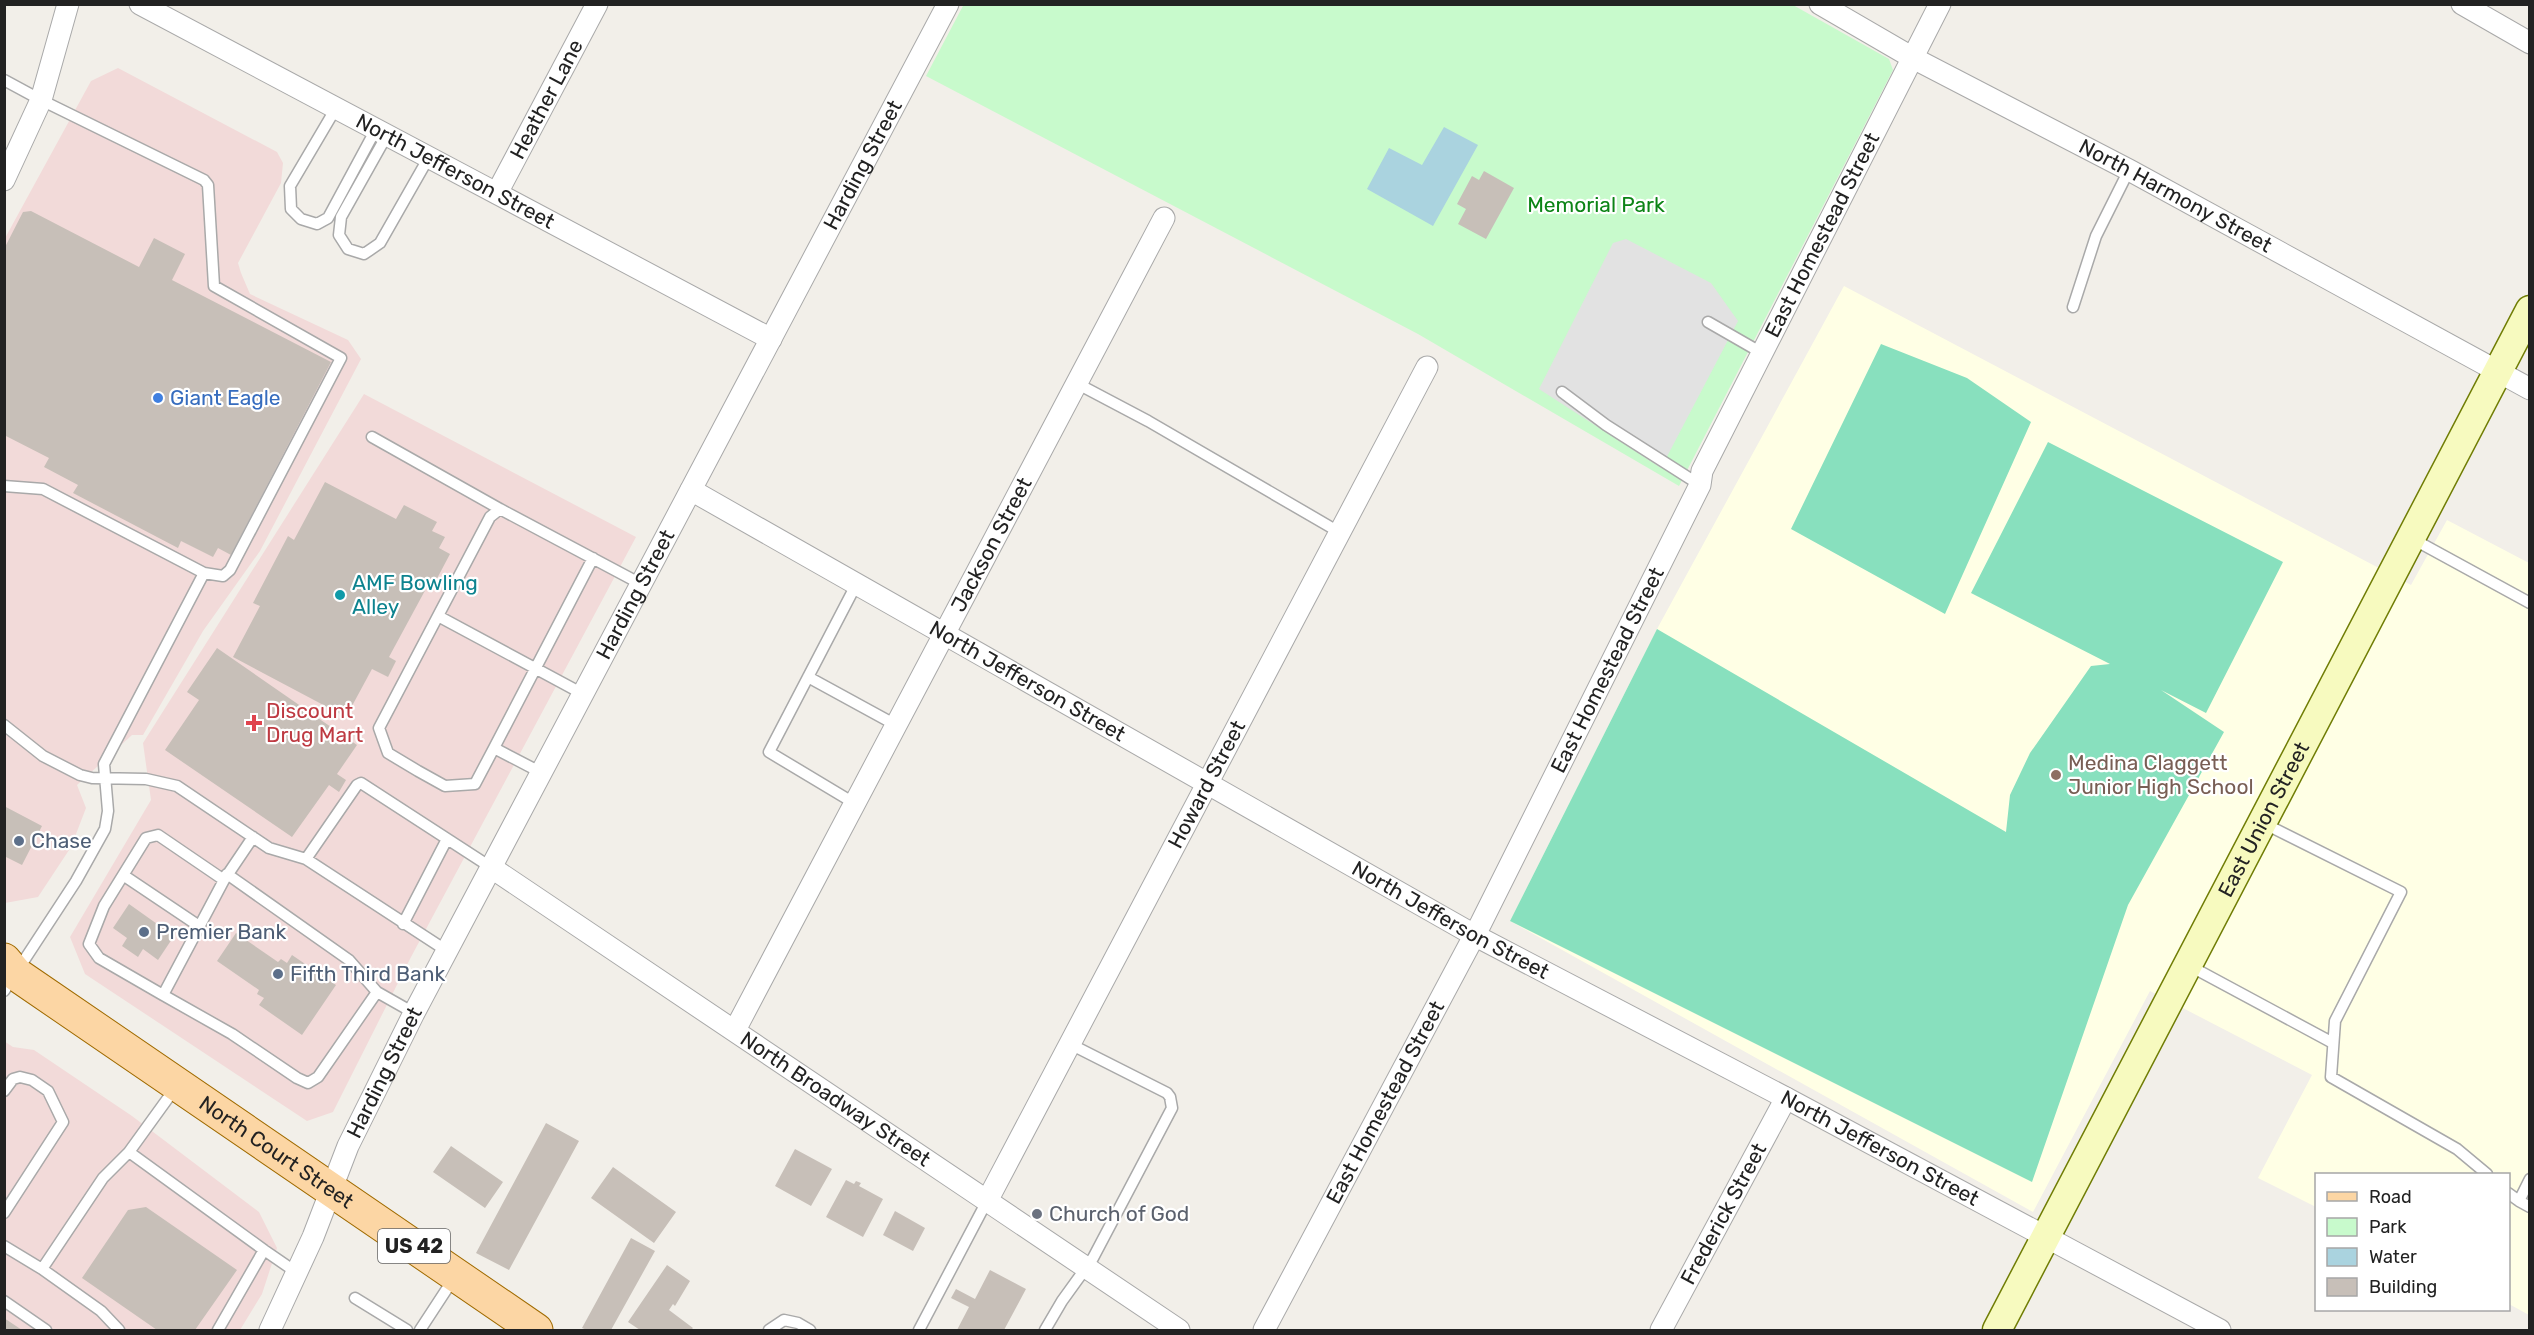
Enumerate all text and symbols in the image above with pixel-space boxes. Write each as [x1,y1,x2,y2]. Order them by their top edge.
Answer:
street label: Heather Lane [504,35,588,163]
street label: Harding Street [818,96,907,234]
street label: North Jefferson Street [352,108,559,234]
street label: East Homestead Street [1759,128,1884,341]
street label: North Harmony Street [2075,133,2276,258]
park label: Memorial Park [1527,192,1665,217]
place label: Giant Eagle [170,385,281,410]
marker: Giant Eagle [151,391,165,405]
street label: Jackson Street [945,473,1037,616]
street label: Harding Street [591,525,680,663]
street label: East Homestead Street [1545,563,1669,777]
place label: AMF Bowling Alley [352,570,478,619]
marker: AMF Bowling Alley [333,588,347,602]
street label: North Jefferson Street [925,615,1130,746]
place label: Discount Drug Mart [266,698,363,747]
marker: Discount Drug Mart [247,716,261,730]
street label: Howard Street [1162,716,1250,852]
street label: East Union Street [2212,737,2314,901]
place label: Medina Claggett Junior High School [2068,750,2254,799]
marker: Medina Claggett Junior High School [2049,768,2063,782]
place label: Chase [31,828,92,853]
marker: Chase [12,834,26,848]
street label: North Jefferson Street [1348,855,1554,984]
place label: Premier Bank [156,919,287,944]
marker: Premier Bank [137,925,151,939]
place label: Fifth Third Bank [290,961,445,986]
marker: Fifth Third Bank [271,967,285,981]
street label: East Homestead Street [1321,996,1449,1208]
street label: Harding Street [341,1002,427,1142]
street label: North Broadway Street [736,1026,936,1171]
street label: North Jefferson Street [1777,1085,1984,1211]
street label: North Court Street [195,1090,359,1213]
street label: Frederick Street [1675,1139,1771,1289]
legend [2315,1173,2510,1311]
text: Road [2369,1186,2412,1208]
place label: Church of God [1049,1201,1189,1226]
marker: Church of God [1030,1207,1044,1221]
text: Park [2369,1216,2407,1238]
road number: US 42 [378,1229,450,1263]
text: Water [2369,1246,2417,1268]
text: Building [2369,1276,2437,1298]

